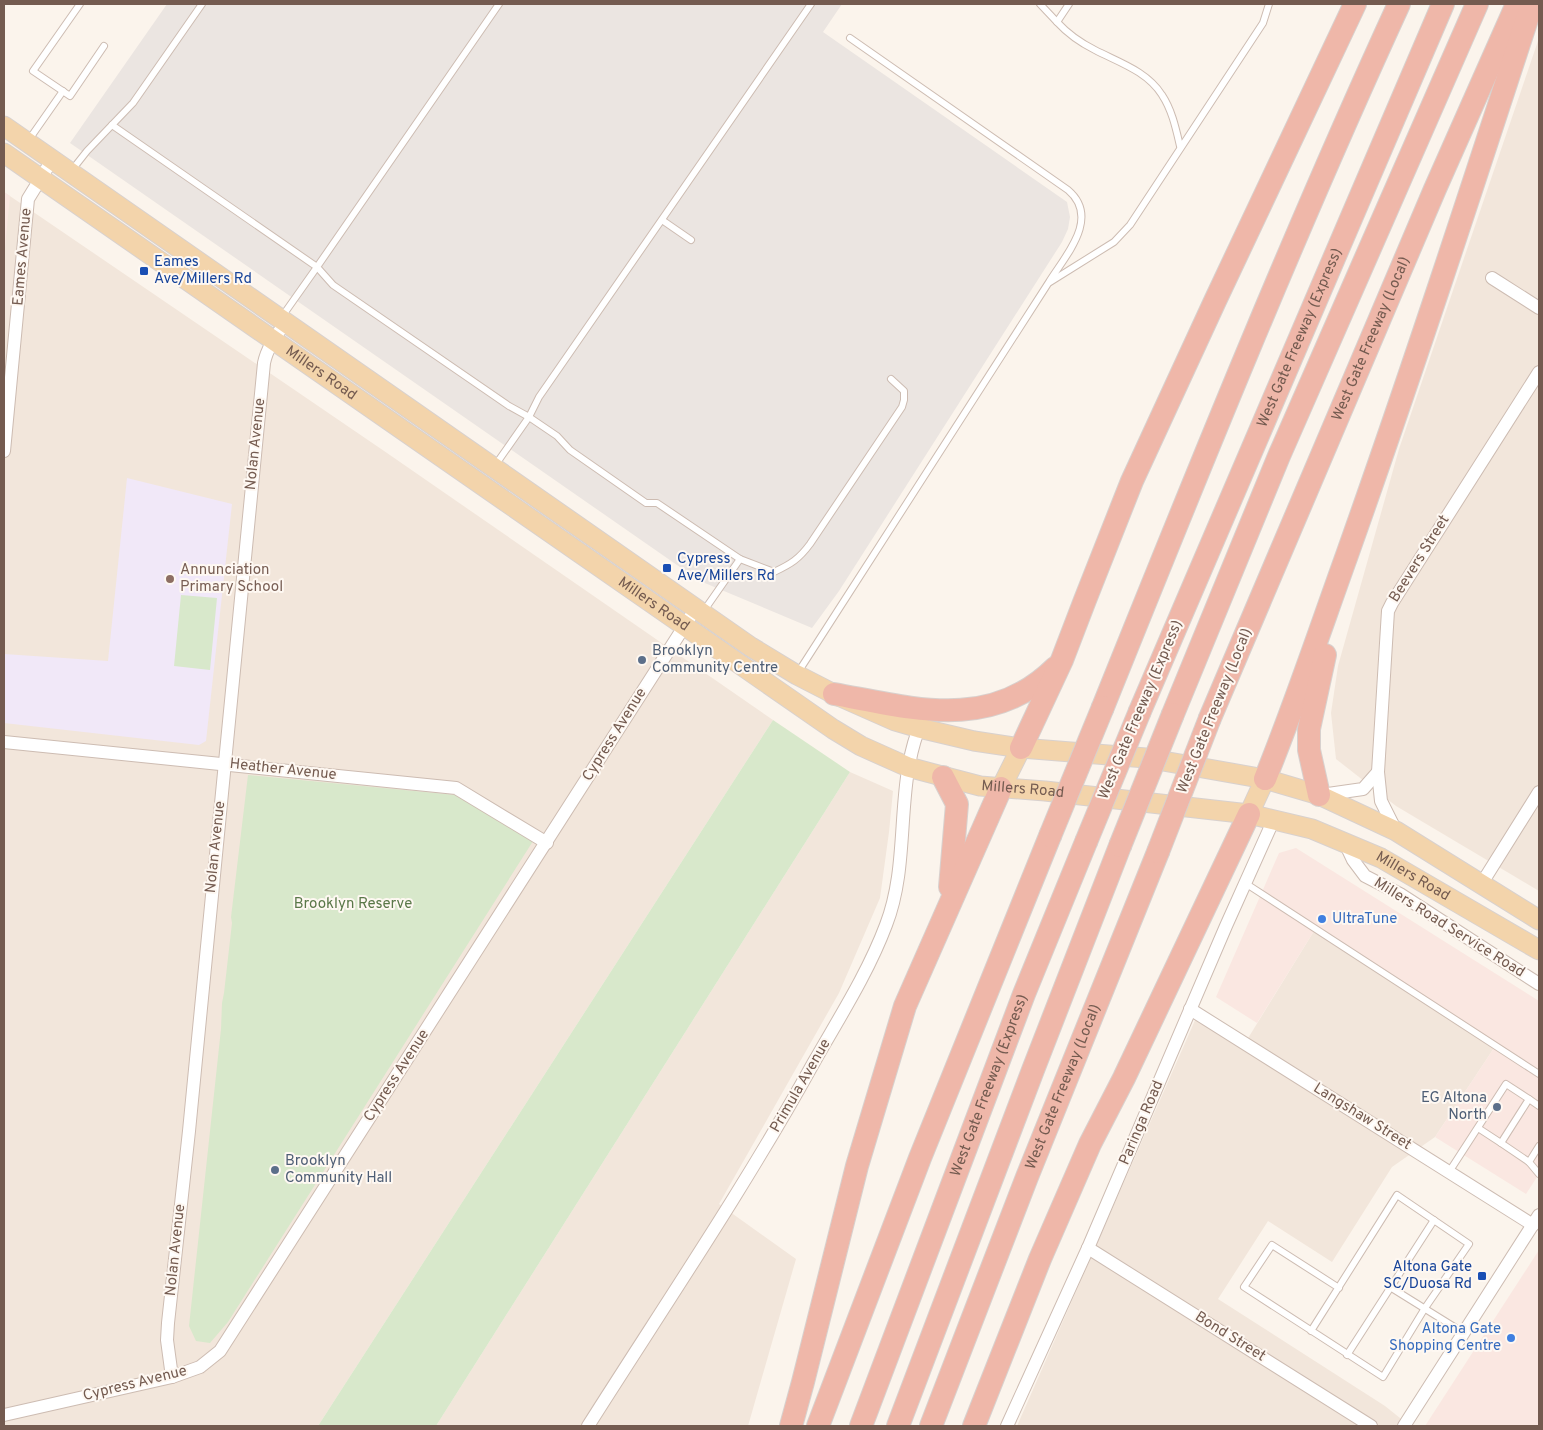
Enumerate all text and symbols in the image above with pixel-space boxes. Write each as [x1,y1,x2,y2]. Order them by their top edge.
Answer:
street label: Eames Avenue [9,207,37,307]
street label: West Gate Freeway (Express) [1253,245,1347,431]
place label: Eames Ave/Millers Rd [154,253,252,289]
street label: West Gate Freeway (Local) [1328,254,1415,424]
marker: Eames Ave/Millers Rd [138,265,150,277]
street label: Millers Road [281,342,361,405]
street label: Nolan Avenue [242,397,270,491]
street label: Beevers Street [1386,512,1454,606]
place label: Cypress Ave/Millers Rd [677,550,775,586]
place label: Annunciation Primary School [180,561,283,597]
marker: Cypress Ave/Millers Rd [661,562,673,574]
marker: Annunciation Primary School [164,573,176,585]
street label: Millers Road [614,573,693,636]
street label: West Gate Freeway (Express) [1094,617,1188,803]
street label: West Gate Freeway (Local) [1173,625,1257,797]
place label: Brooklyn Community Centre [652,642,778,678]
marker: Brooklyn Community Centre [636,654,648,666]
street label: Cypress Avenue [579,685,651,785]
street label: Heather Avenue [229,755,337,785]
street label: Millers Road [981,777,1065,803]
street label: Nolan Avenue [202,800,230,894]
street label: Millers Road [1372,847,1453,906]
street label: Millers Road Service Road [1370,874,1528,982]
park label: Brooklyn Reserve [294,895,412,914]
place label: UltraTune [1332,910,1397,929]
marker: UltraTune [1316,913,1328,925]
street label: West Gate Freeway (Express) [946,992,1033,1179]
street label: West Gate Freeway (Local) [1021,1001,1105,1173]
street label: Cypress Avenue [360,1026,434,1126]
street label: Primula Avenue [767,1036,835,1136]
street label: Paringa Road [1116,1078,1168,1168]
street label: Langshaw Street [1309,1079,1415,1155]
place label: EG Altona North [1421,1089,1487,1125]
marker: EG Altona North [1491,1101,1503,1113]
place label: Brooklyn Community Hall [285,1152,392,1188]
marker: Brooklyn Community Hall [269,1164,281,1176]
street label: Nolan Avenue [162,1203,190,1297]
place label: Altona Gate SC/Duosa Rd [1383,1258,1472,1294]
marker: Altona Gate SC/Duosa Rd [1476,1270,1488,1282]
street label: Bond Street [1191,1308,1269,1366]
place label: Altona Gate Shopping Centre [1389,1320,1501,1356]
marker: Altona Gate Shopping Centre [1505,1332,1517,1344]
street label: Cypress Avenue [81,1362,189,1406]

